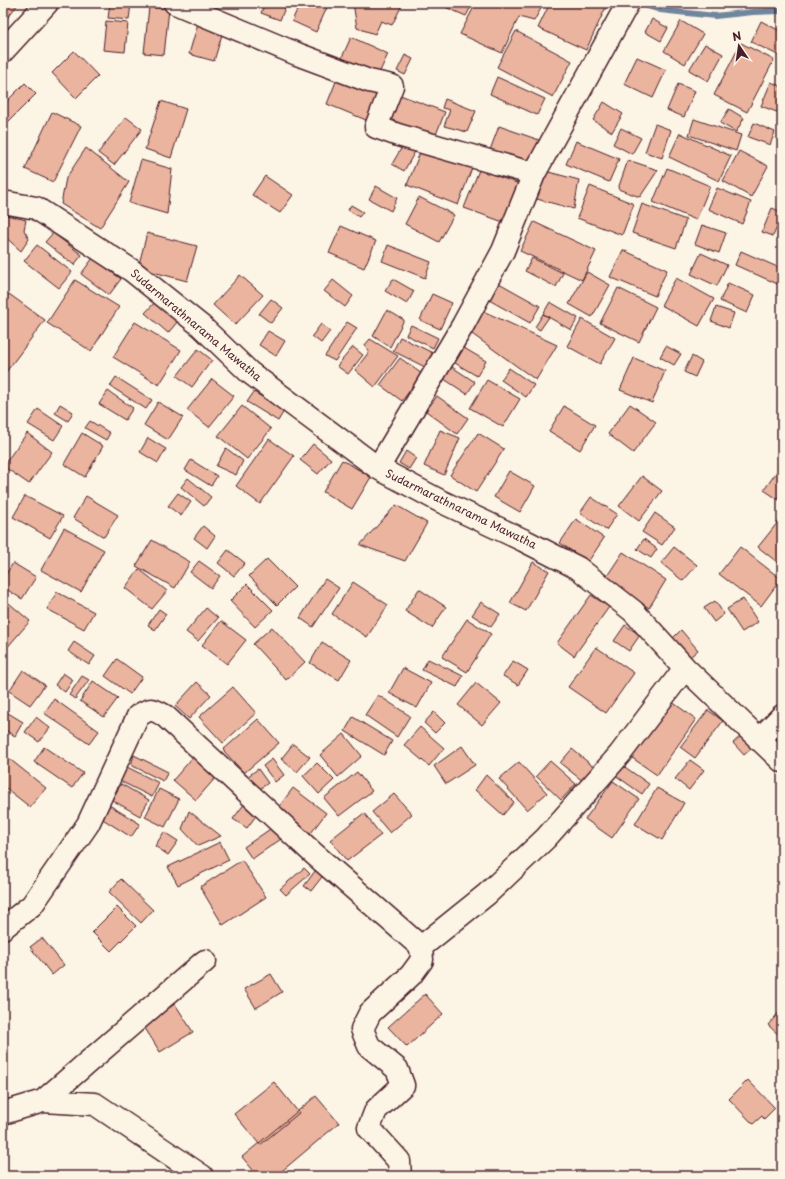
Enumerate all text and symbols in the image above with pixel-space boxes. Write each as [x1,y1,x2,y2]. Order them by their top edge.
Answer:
north arrow [719,26,759,66]
text: N [730,26,743,45]
street label: Sudarmarathnarama Mawatha [127,265,266,385]
street label: Sudarmarathnarama Mawatha [383,464,540,553]

